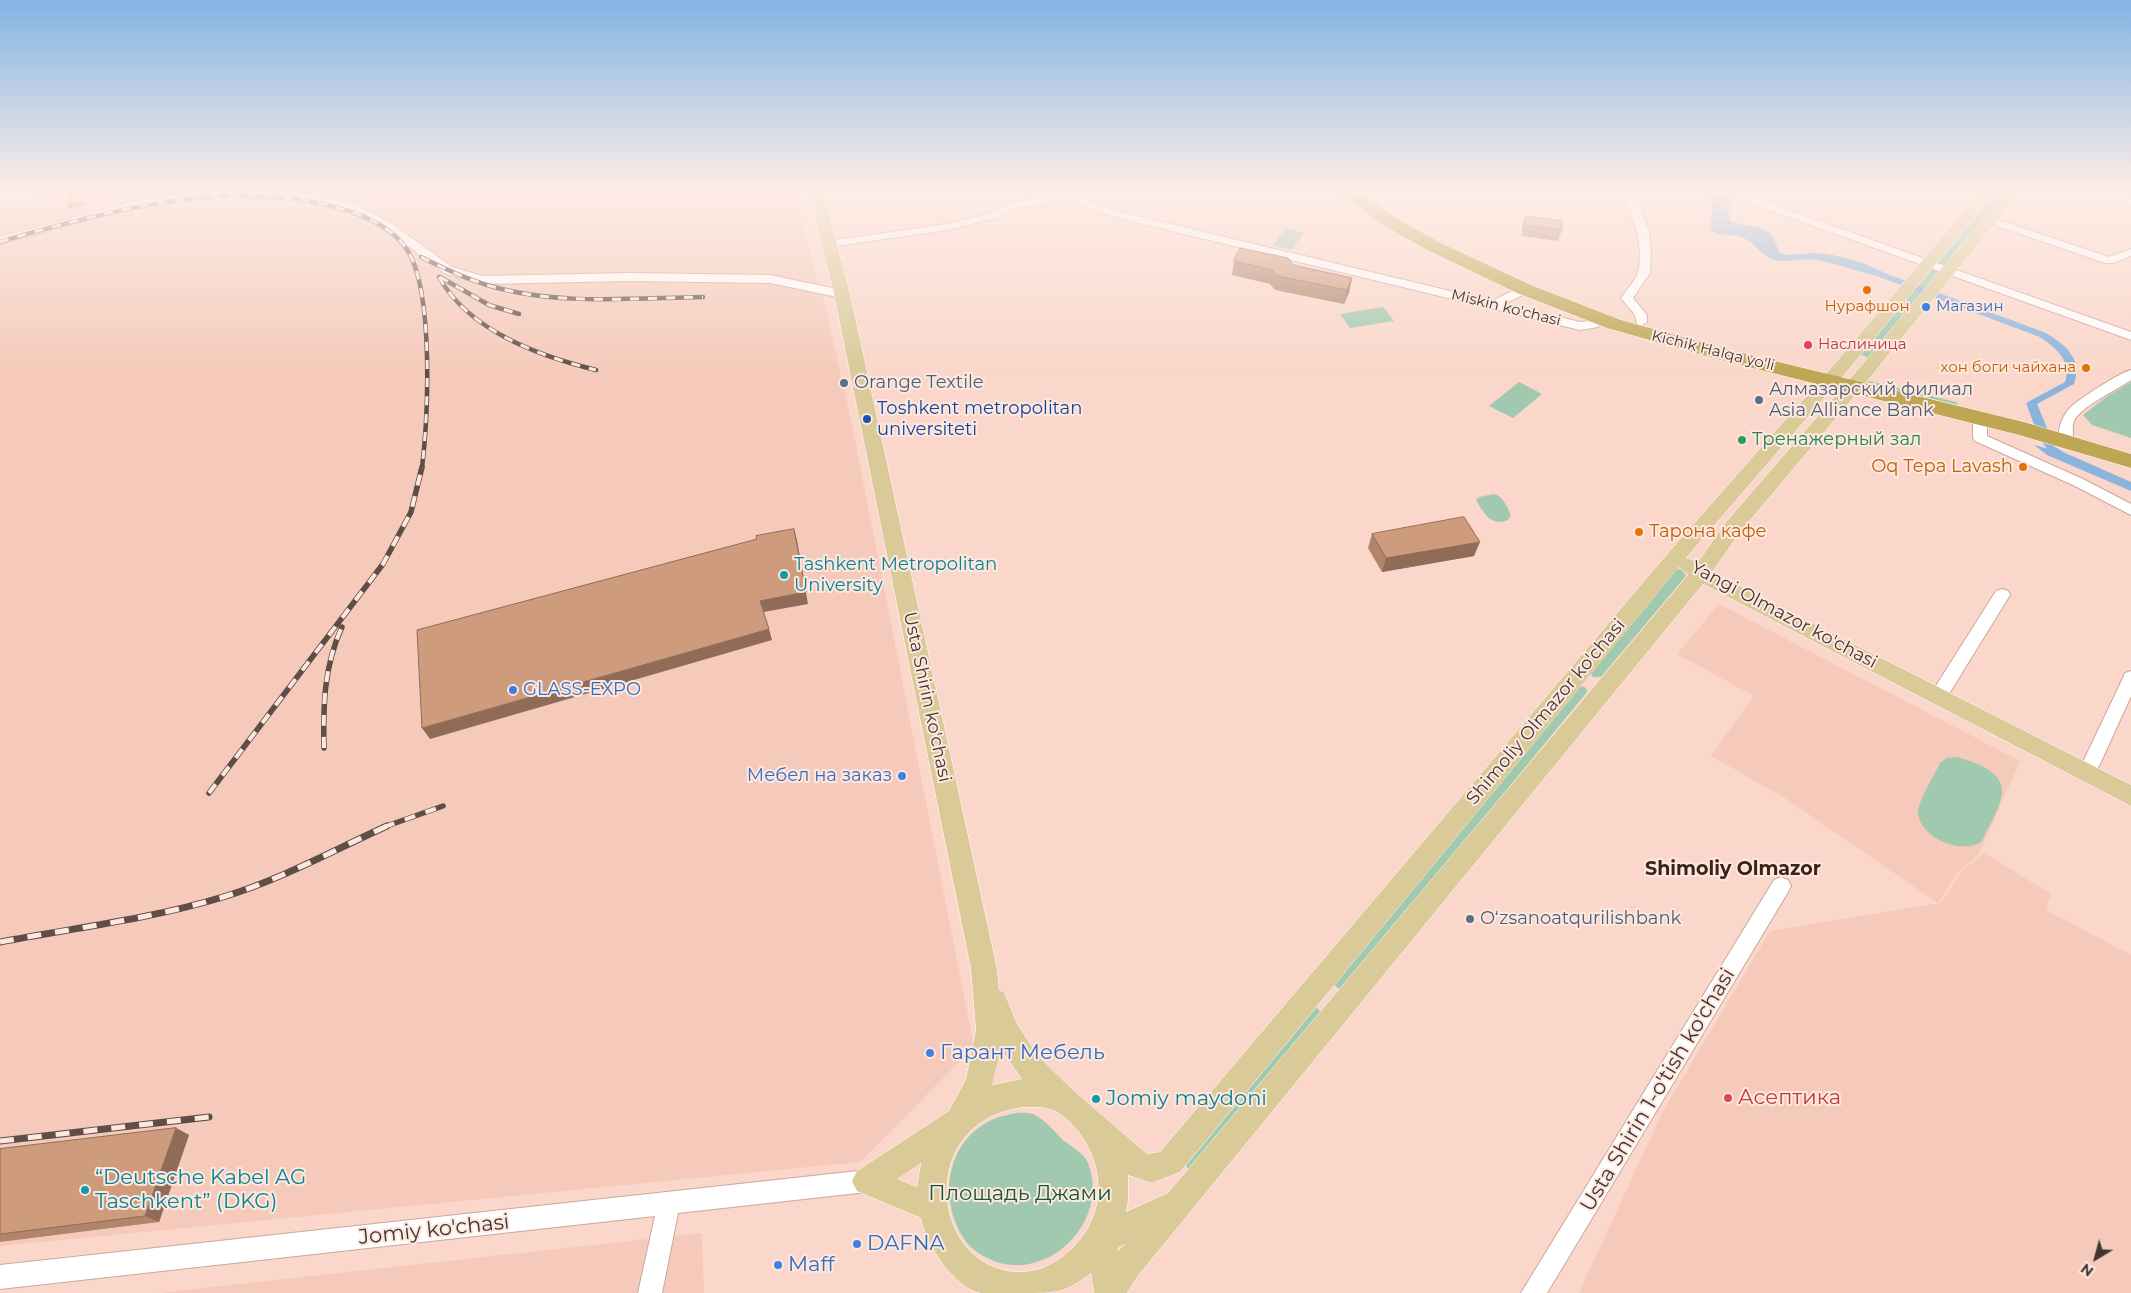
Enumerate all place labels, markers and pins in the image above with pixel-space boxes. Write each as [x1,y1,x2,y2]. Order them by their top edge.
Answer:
marker: Нурафшон [1861,284,1873,296]
place label: Нурафшон [1824,298,1910,316]
place label: Магазин [1936,298,2004,316]
marker: Магазин [1920,301,1932,313]
place label: Наслиница [1818,336,1906,354]
marker: Наслиница [1802,339,1814,351]
place label: хон боги чайхана [1941,359,2076,377]
marker: хон боги чайхана [2080,362,2092,374]
place label: Orange Textile [854,372,984,394]
marker: Orange Textile [838,377,850,389]
place label: Алмазарский филиал Asia Alliance Bank [1769,379,1973,422]
marker: Алмазарский филиал Asia Alliance Bank [1753,394,1765,406]
place label: Toshkent metropolitan universiteti [877,398,1082,440]
marker: Toshkent metropolitan universiteti [861,413,873,425]
place label: Тренажерный зал [1752,429,1921,451]
marker: Тренажерный зал [1736,434,1748,446]
place label: Oq Tepa Lavash [1871,456,2013,478]
marker: Oq Tepa Lavash [2017,461,2029,473]
place label: Тарона кафе [1649,521,1767,543]
marker: Тарона кафе [1633,526,1645,538]
place label: Tashkent Metropolitan University [794,554,997,596]
marker: Tashkent Metropolitan University [778,569,790,581]
place label: GLASS-EXPO [523,679,641,701]
marker: GLASS-EXPO [507,684,519,696]
place label: Мебел на заказ [747,765,892,787]
marker: Мебел на заказ [896,770,908,782]
place label: Oʻzsanoatqurilishbank [1480,908,1681,930]
marker: Oʻzsanoatqurilishbank [1464,913,1476,925]
place label: Гарант Мебель [940,1040,1105,1066]
marker: Гарант Мебель [924,1047,936,1059]
place label: Асептика [1738,1085,1841,1111]
place label: Jomiy maydoni [1106,1086,1267,1112]
marker: Асептика [1722,1092,1734,1104]
marker: Jomiy maydoni [1090,1093,1102,1105]
place label: “Deutsche Kabel AG Taschkent” (DKG) [95,1165,306,1215]
marker: “Deutsche Kabel AG Taschkent” (DKG) [79,1184,91,1196]
place label: DAFNA [867,1231,945,1257]
marker: DAFNA [851,1238,863,1250]
place label: Maff [788,1252,835,1278]
marker: Maff [772,1259,784,1271]

